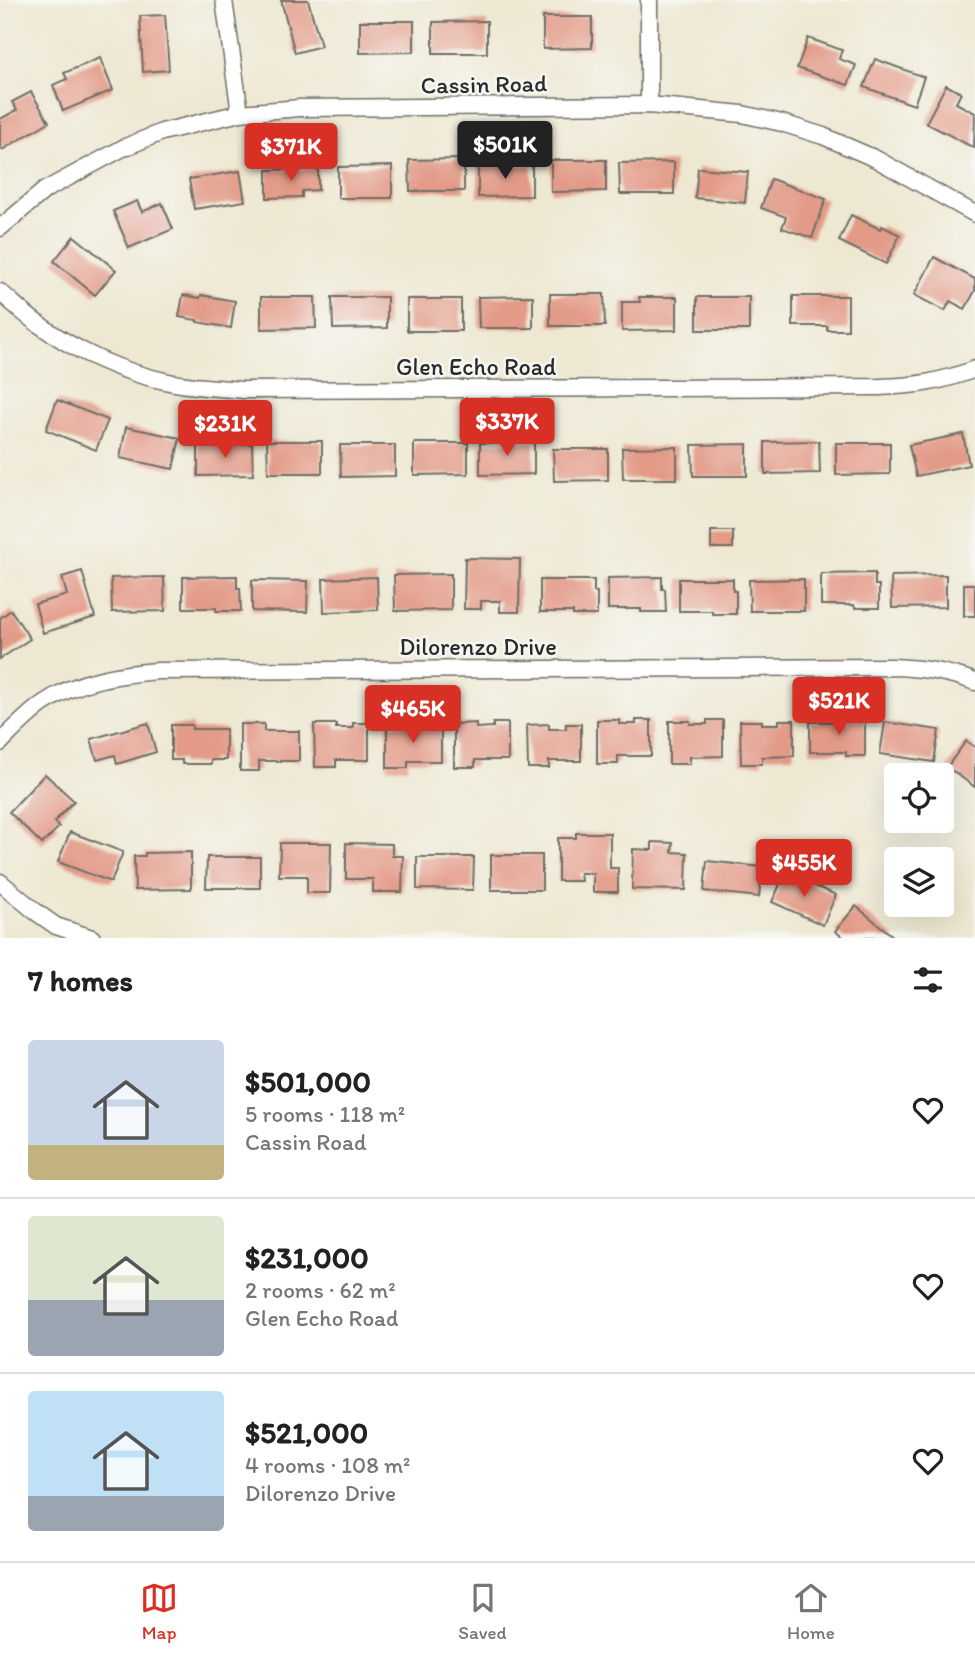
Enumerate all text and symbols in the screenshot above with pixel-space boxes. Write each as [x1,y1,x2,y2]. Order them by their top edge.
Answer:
street label: Cassin Road [420,68,548,100]
pin: $501K [456,122,554,181]
pin: $371K [242,124,340,183]
text: $501K [473,130,537,158]
text: $371K [261,132,321,160]
street label: Glen Echo Road [396,352,556,381]
pin: $337K [458,398,556,458]
pin: $231K [176,400,274,460]
text: $337K [476,407,538,435]
text: $231K [194,409,256,437]
street label: Dilorenzo Drive [399,632,557,661]
pin: $521K [790,678,888,737]
pin: $465K [364,686,462,745]
text: $521K [808,686,870,714]
text: $465K [381,694,445,722]
map controls [884,763,954,917]
button: locate [884,763,954,833]
pin: $455K [755,839,853,899]
button: layers [884,847,954,917]
text: $455K [772,848,836,876]
icon: filters [909,961,947,999]
text: 7 homes [28,962,133,999]
text: $501,000 [245,1063,371,1100]
icon: home [84,1068,168,1152]
icon: heart [909,1091,947,1129]
text: 5 rooms · 118 m² [245,1100,405,1128]
text: Cassin Road [245,1128,367,1156]
text: $231,000 [245,1239,369,1276]
icon: home [84,1244,168,1328]
icon: heart [909,1267,947,1305]
text: 2 rooms · 62 m² [245,1276,396,1304]
text: Glen Echo Road [245,1304,398,1332]
text: $521,000 [245,1414,368,1451]
icon: home [84,1419,168,1503]
icon: heart [909,1442,947,1480]
text: 4 rooms · 108 m² [245,1451,410,1479]
text: Dilorenzo Drive [245,1479,396,1507]
tab: Map [140,1579,178,1644]
tab: Saved [458,1579,507,1644]
tab: Home [787,1579,835,1644]

